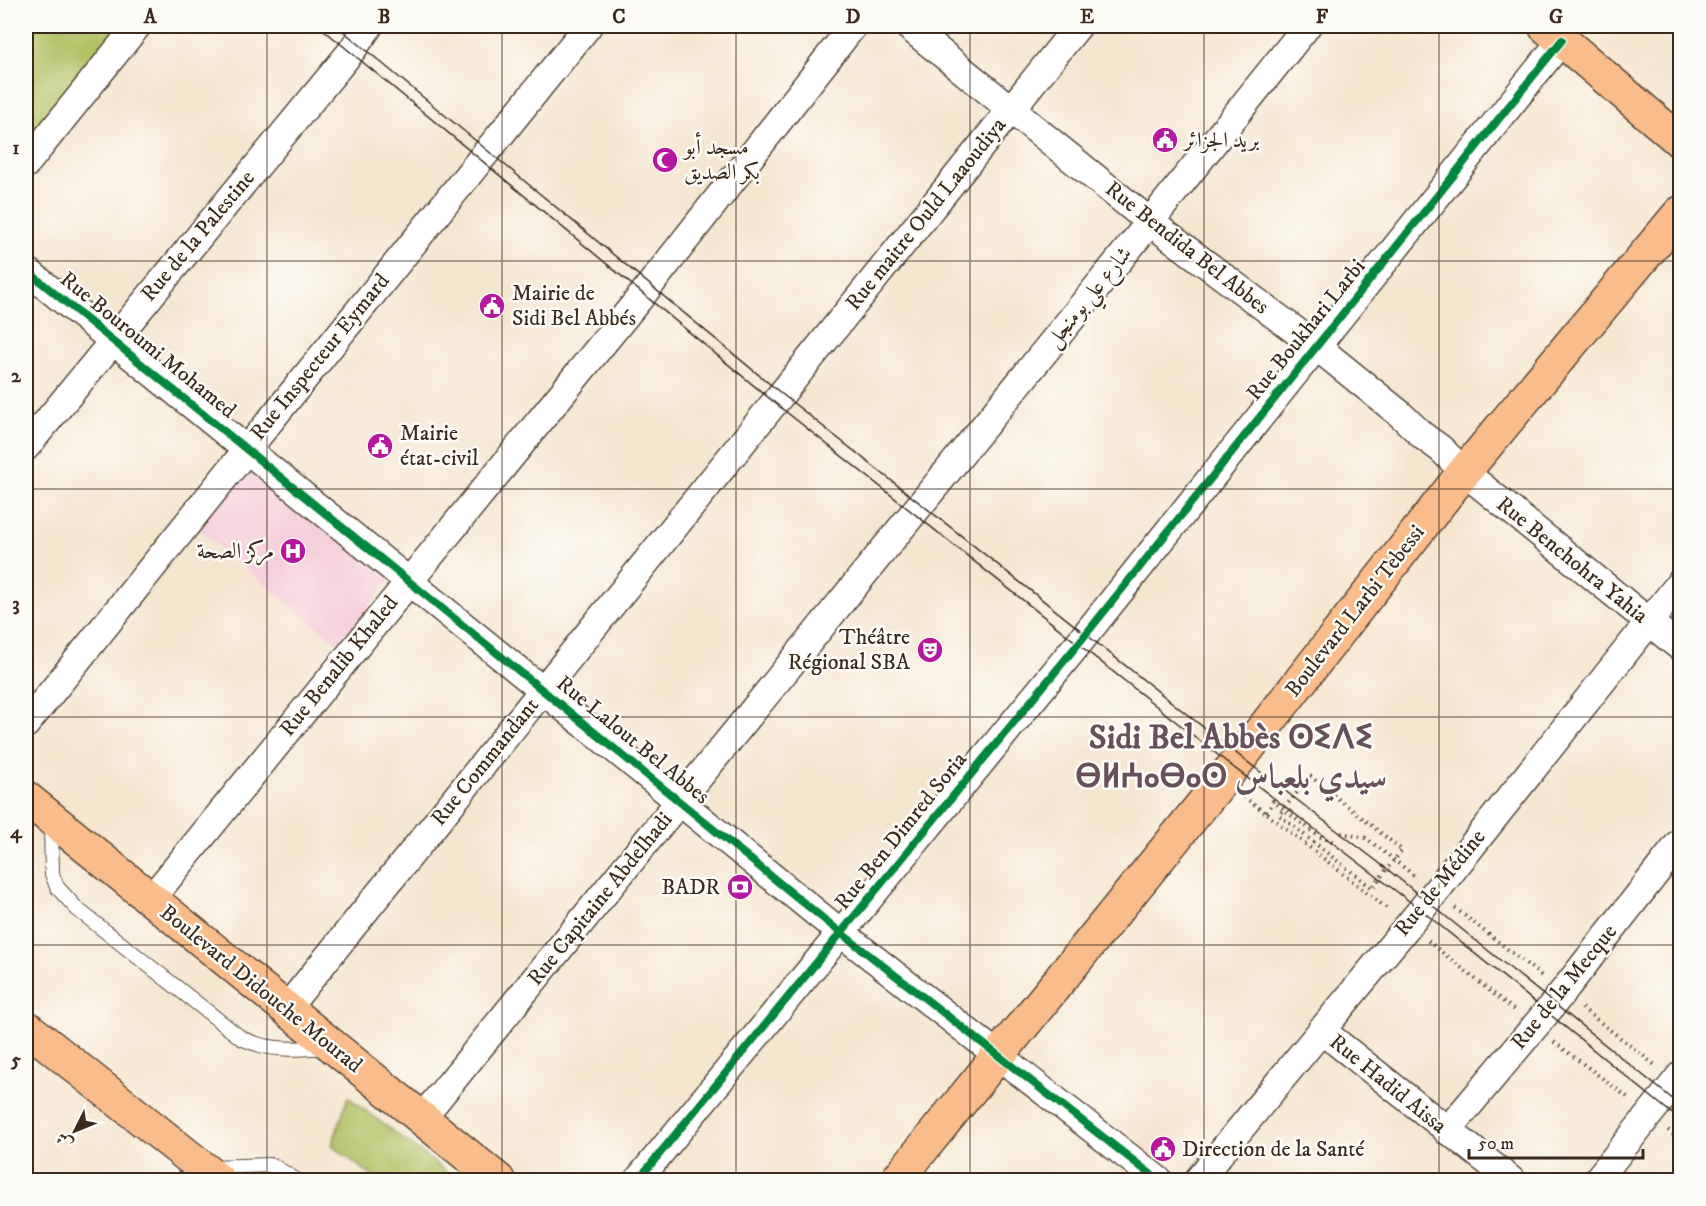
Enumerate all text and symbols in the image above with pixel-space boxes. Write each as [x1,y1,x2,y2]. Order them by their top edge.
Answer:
text: A [143,5,158,30]
text: B [378,5,390,30]
text: C [612,5,626,30]
text: D [846,5,861,30]
text: E [1080,5,1094,30]
text: F [1316,5,1329,30]
text: G [1549,5,1563,30]
street label: Rue maitre Ould Laaoudiya [840,112,1013,316]
public building icon: بريد الجزائر [1150,125,1180,155]
place label: بريد الجزائر [1182,127,1259,154]
place label: مسجد أبو بكر الصديق [682,131,760,186]
text: 1 [12,136,20,161]
mosque icon: مسجد أبو بكر الصديق [650,145,680,175]
street label: Rue de la Palestine [135,165,261,307]
street label: Rue Bendida Bel Abbes [1100,176,1274,320]
street label: شارع علي بومنجل [1040,241,1143,357]
street label: Rue Boukhari Larbi [1241,254,1371,406]
street label: Rue Bouroumi Mohamed [55,266,241,424]
street label: Rue Inspecteur Eymard [244,268,396,446]
place label: Mairie de Sidi Bel Abbés [512,280,636,332]
public building icon: Mairie de Sidi Bel Abbés [477,291,507,321]
text: 2 [11,364,22,389]
place label: Mairie état-civil [400,420,479,472]
public building icon: Mairie état-civil [365,431,395,461]
street label: Rue Benchohra Yahia [1491,491,1654,630]
street label: Boulevard Larbi Tebessi [1279,519,1431,703]
hospital icon: مركز الصحة [278,536,308,566]
place label: مركز الصحة [197,538,274,566]
street label: Rue Benalib Khaled [274,590,404,742]
text: 3 [12,592,20,617]
place label: Théâtre Régional SBA [788,624,911,676]
theatre icon: Théâtre Régional SBA [915,635,945,665]
street label: Rue Lalout Bel Abbes [551,670,715,810]
street label: Rue Commandant [425,692,545,832]
district label: Sidi Bel Abbès ⵙⵉⴷⵉ ⴱⵍⵄⴰⴱⴰⵙ سيدي بلعباس [1075,717,1387,802]
street label: Rue Ben Dimred Soria [829,746,973,915]
street label: Rue Capitaine Abdelhadi [522,807,678,991]
text: 4 [10,820,23,845]
street label: Rue de Médine [1389,824,1491,942]
bank icon: BADR [725,872,755,902]
place label: BADR [661,874,720,901]
street label: Boulevard Didouche Mourad [154,899,368,1079]
street label: Rue de la Mecque [1505,919,1623,1055]
street label: Rue Hadid Aissa [1324,1029,1453,1140]
text: 5 [10,1048,21,1073]
north arrow [45,1101,105,1161]
scale bar [1469,1122,1643,1160]
text: ش [52,1128,77,1153]
text: 50 m [1478,1133,1514,1155]
public building icon: Direction de la Santé [1148,1134,1178,1164]
place label: Direction de la Santé [1182,1136,1364,1163]

